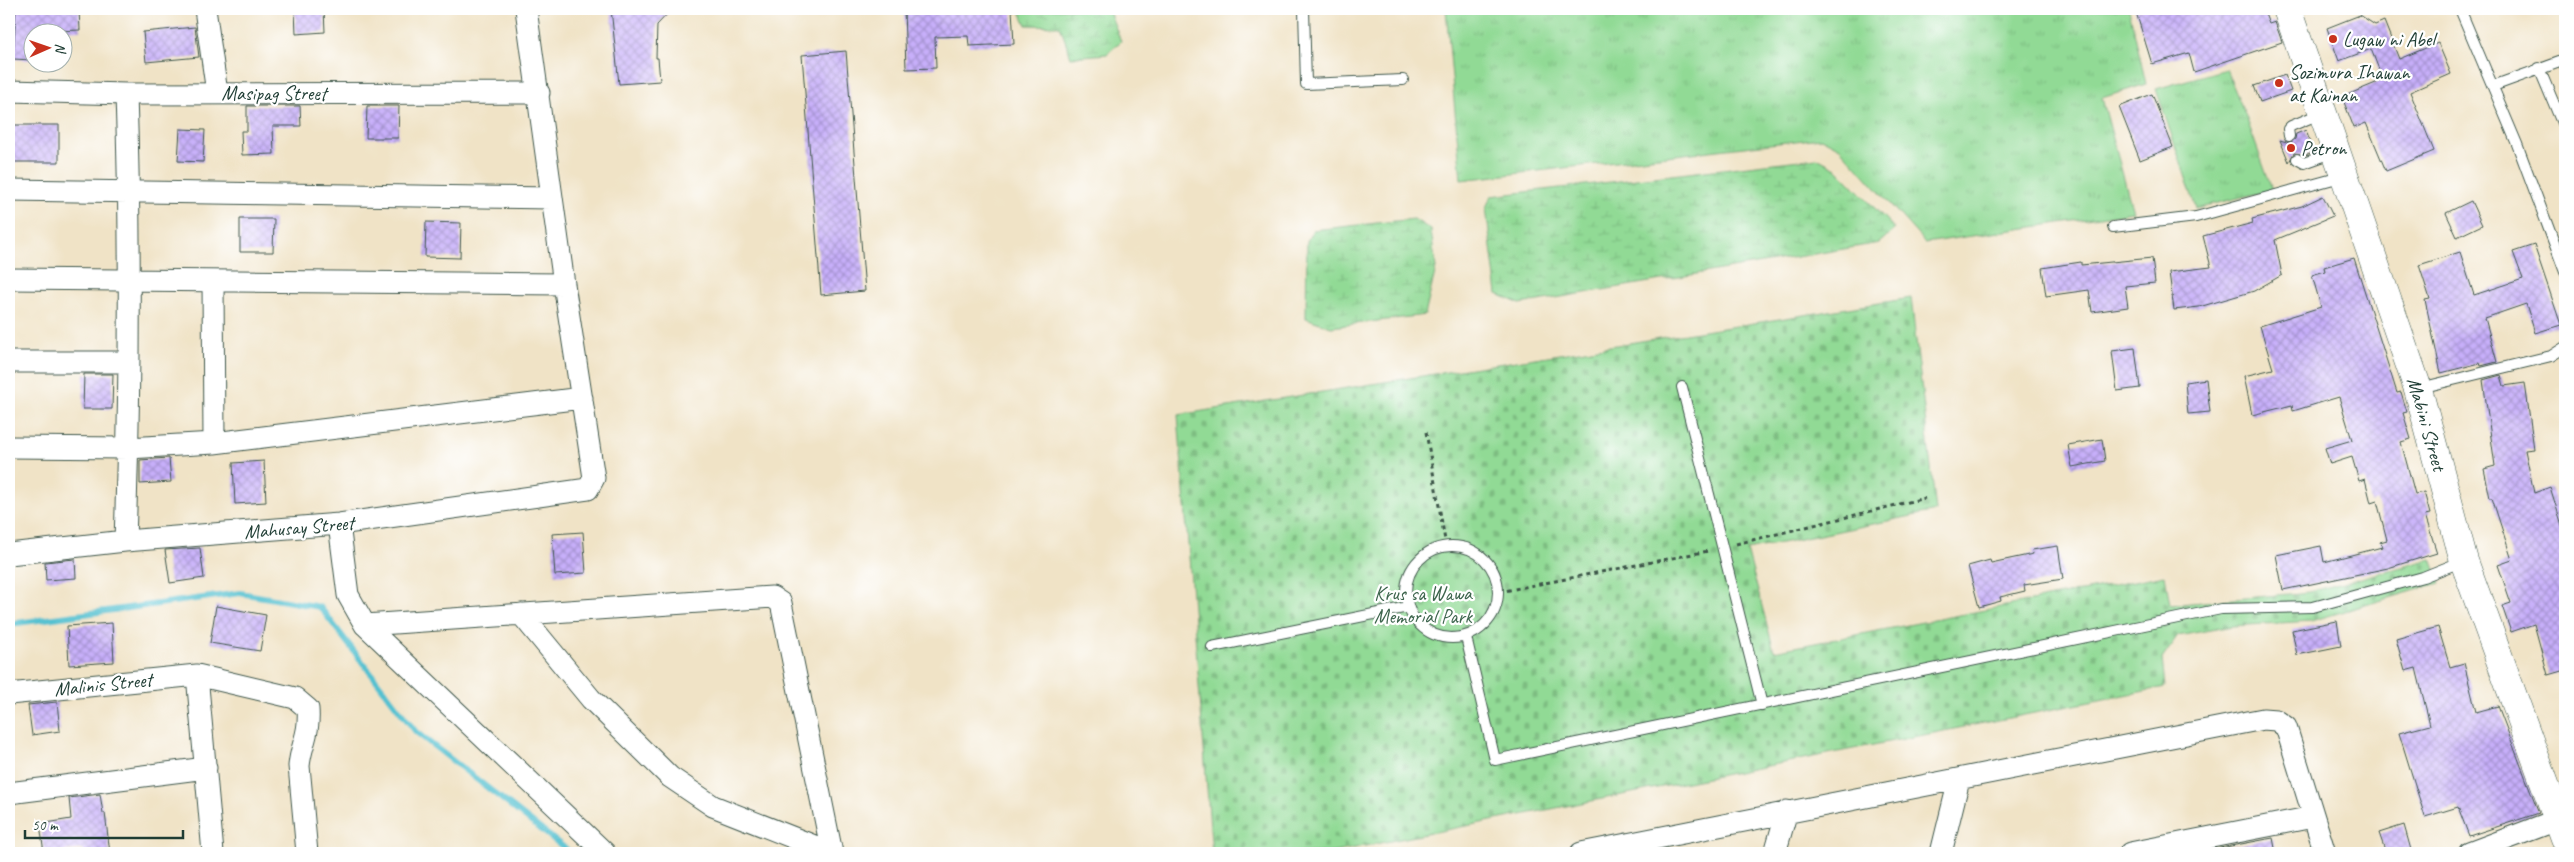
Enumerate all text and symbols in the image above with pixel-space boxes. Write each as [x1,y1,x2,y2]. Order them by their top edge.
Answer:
north arrow [22,22,72,72]
place label: Lugaw ni Abel [2343,27,2438,52]
marker: Lugaw ni Abel [2327,33,2339,45]
text: N [52,43,69,55]
place label: Sozimura Ihawan at Kainan [2289,60,2410,108]
marker: Sozimura Ihawan at Kainan [2273,77,2285,89]
street label: Masipag Street [222,81,330,106]
place label: Petron [2301,136,2347,161]
marker: Petron [2285,142,2297,154]
street label: Mabini Street [2401,374,2452,476]
street label: Mahusay Street [243,510,358,545]
park label: Krus sa Wawa Memorial Park [1374,581,1474,629]
street label: Malinis Street [53,667,157,702]
scale bar [25,807,182,839]
text: 50 m [32,816,59,835]

